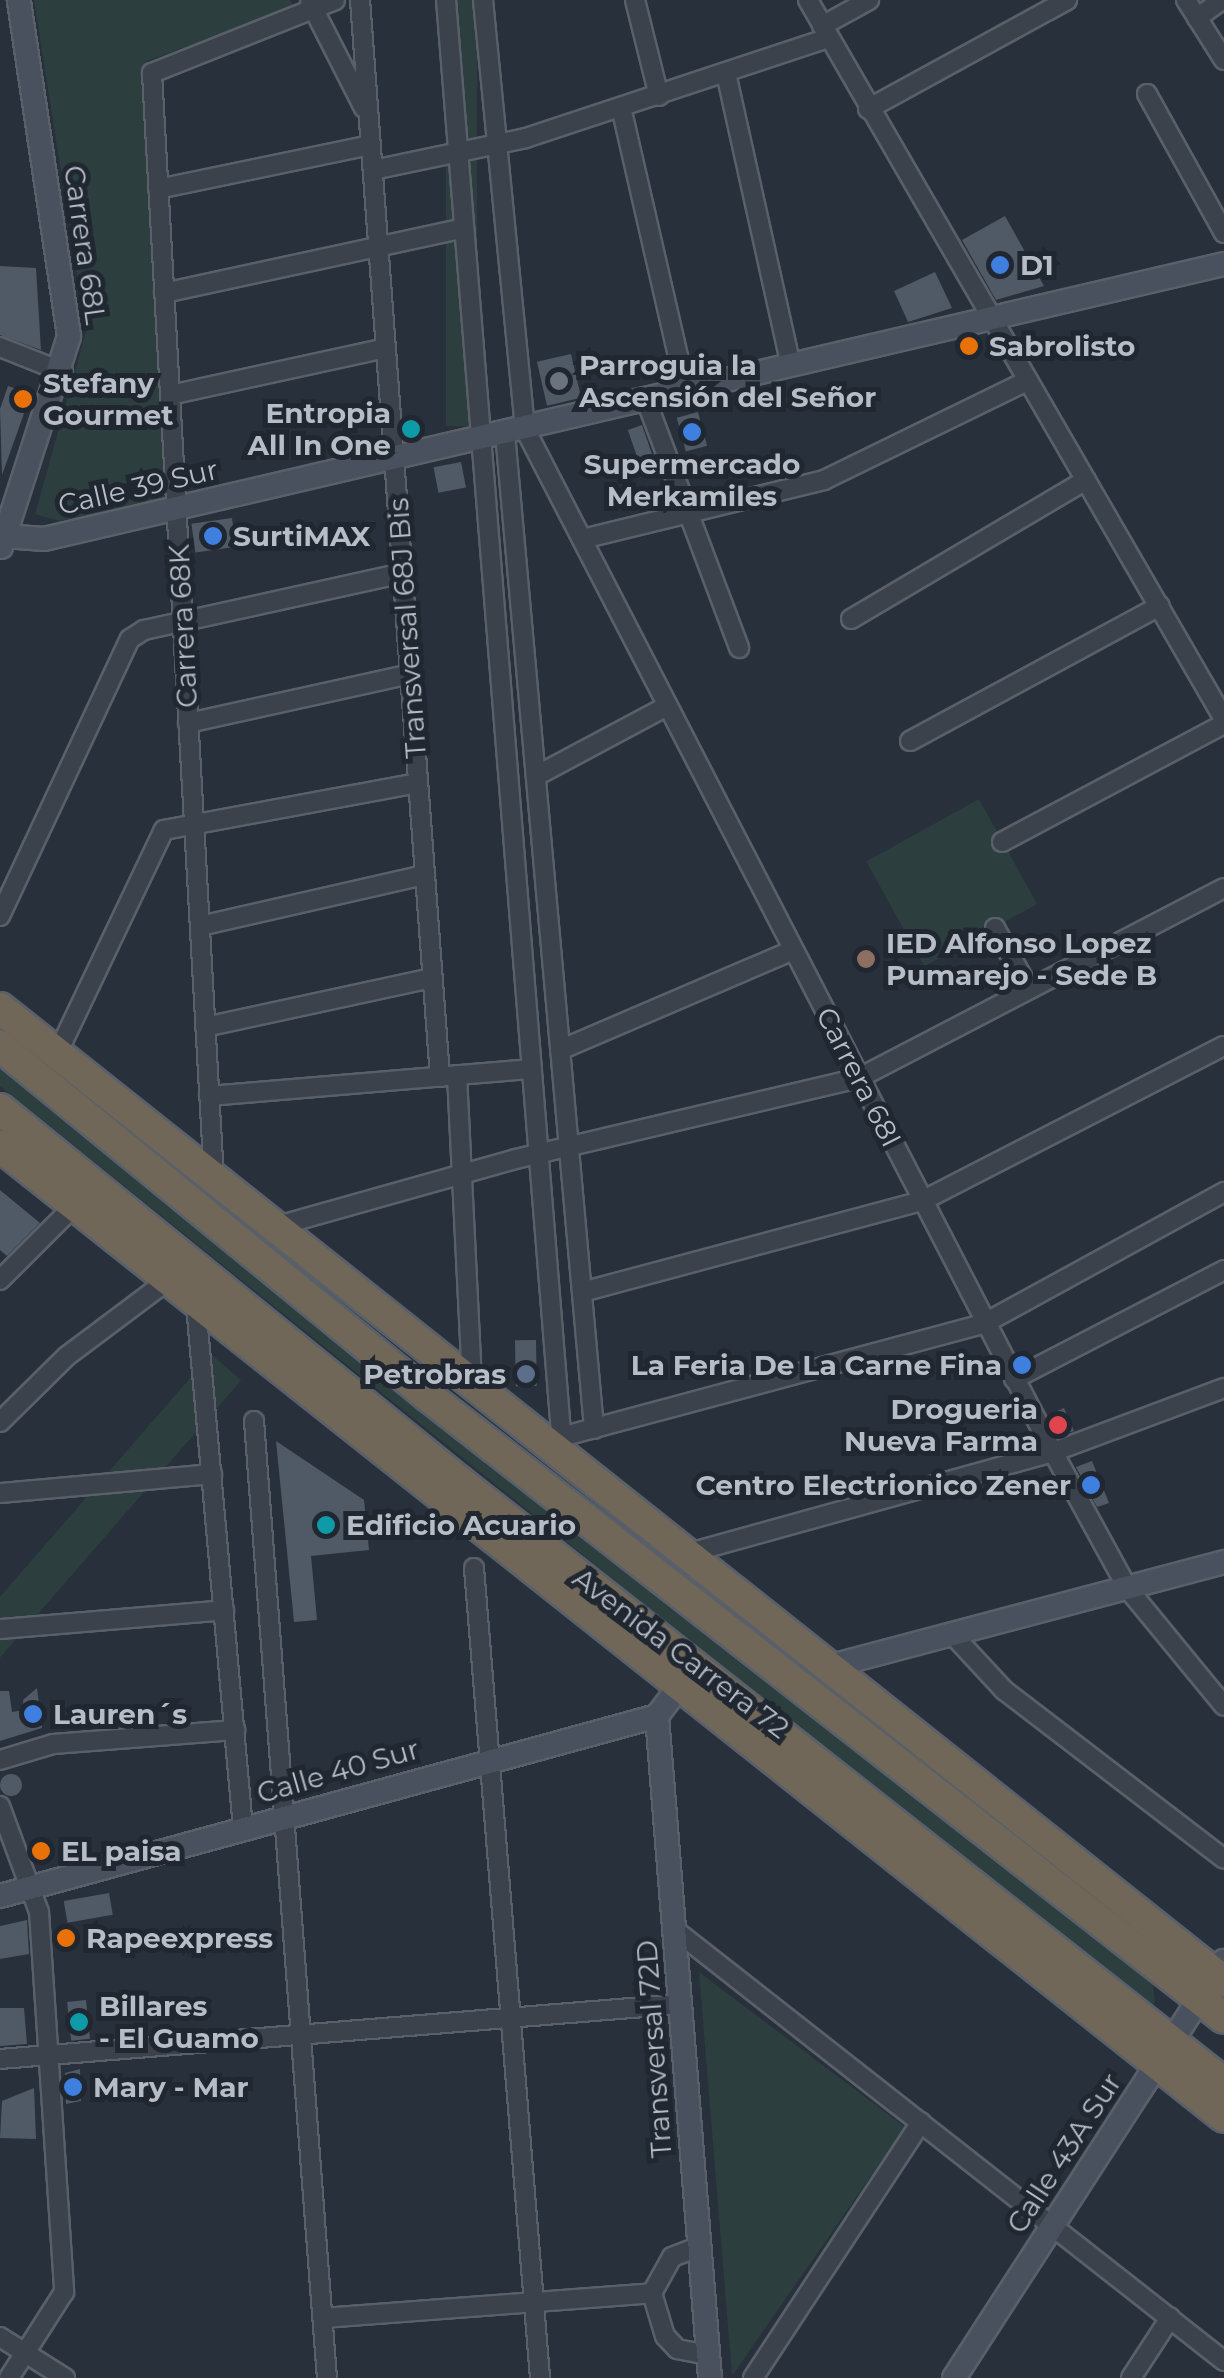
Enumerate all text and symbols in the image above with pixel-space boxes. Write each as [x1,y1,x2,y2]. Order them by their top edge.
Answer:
street label: Carrera 68L [57,163,113,327]
place label: D1 [1020,248,1054,282]
marker: D1 [989,254,1011,276]
place label: Sabrolisto [989,329,1135,363]
marker: Sabrolisto [958,335,980,357]
place label: Parroguia la Ascensión del Señor [579,348,876,414]
place label: Stefany Gourmet [43,366,173,432]
marker: Parroguia la Ascensión del Señor [548,370,570,392]
marker: Stefany Gourmet [12,388,34,410]
place label: Entropia All In One [248,396,391,462]
marker: Entropia All In One [400,418,422,440]
marker: Supermercado Merkamiles [681,421,703,443]
place label: Supermercado Merkamiles [584,447,800,513]
street label: Calle 39 Sur [55,452,221,522]
street label: Transversal 68J Bis [381,497,433,759]
place label: SurtiMAX [233,519,370,553]
marker: SurtiMAX [202,525,224,547]
street label: Carrera 68K [162,543,204,709]
place label: IED Alfonso Lopez Pumarejo - Sede B [886,926,1157,992]
marker: IED Alfonso Lopez Pumarejo - Sede B [855,948,877,970]
street label: Carrera 68I [809,1002,909,1152]
place label: La Feria De La Carne Fina [631,1348,1002,1382]
marker: La Feria De La Carne Fina [1011,1354,1033,1376]
place label: Petrobras [363,1357,506,1391]
marker: Petrobras [515,1363,537,1385]
place label: Drogueria Nueva Farma [844,1392,1038,1458]
marker: Drogueria Nueva Farma [1047,1414,1069,1436]
place label: Centro Electrionico Zener [696,1468,1071,1502]
marker: Centro Electrionico Zener [1080,1474,1102,1496]
place label: Edificio Acuario [346,1508,576,1542]
marker: Edificio Acuario [315,1514,337,1536]
street label: Avenida Carrera 72 [566,1561,796,1745]
place label: Lauren´s [53,1697,187,1731]
marker: Lauren´s [22,1703,44,1725]
street label: Calle 40 Sur [253,1732,423,1810]
place label: EL paisa [61,1834,182,1868]
marker: EL paisa [30,1840,52,1862]
place label: Rapeexpress [86,1921,273,1955]
marker: Rapeexpress [55,1927,77,1949]
street label: Transversal 72D [630,1939,678,2159]
place label: Billares - El Guamo [99,1989,259,2055]
marker: Billares - El Guamo [68,2011,90,2033]
street label: Calle 43A Sur [1000,2067,1128,2239]
place label: Mary - Mar [93,2070,249,2104]
marker: Mary - Mar [62,2076,84,2098]

